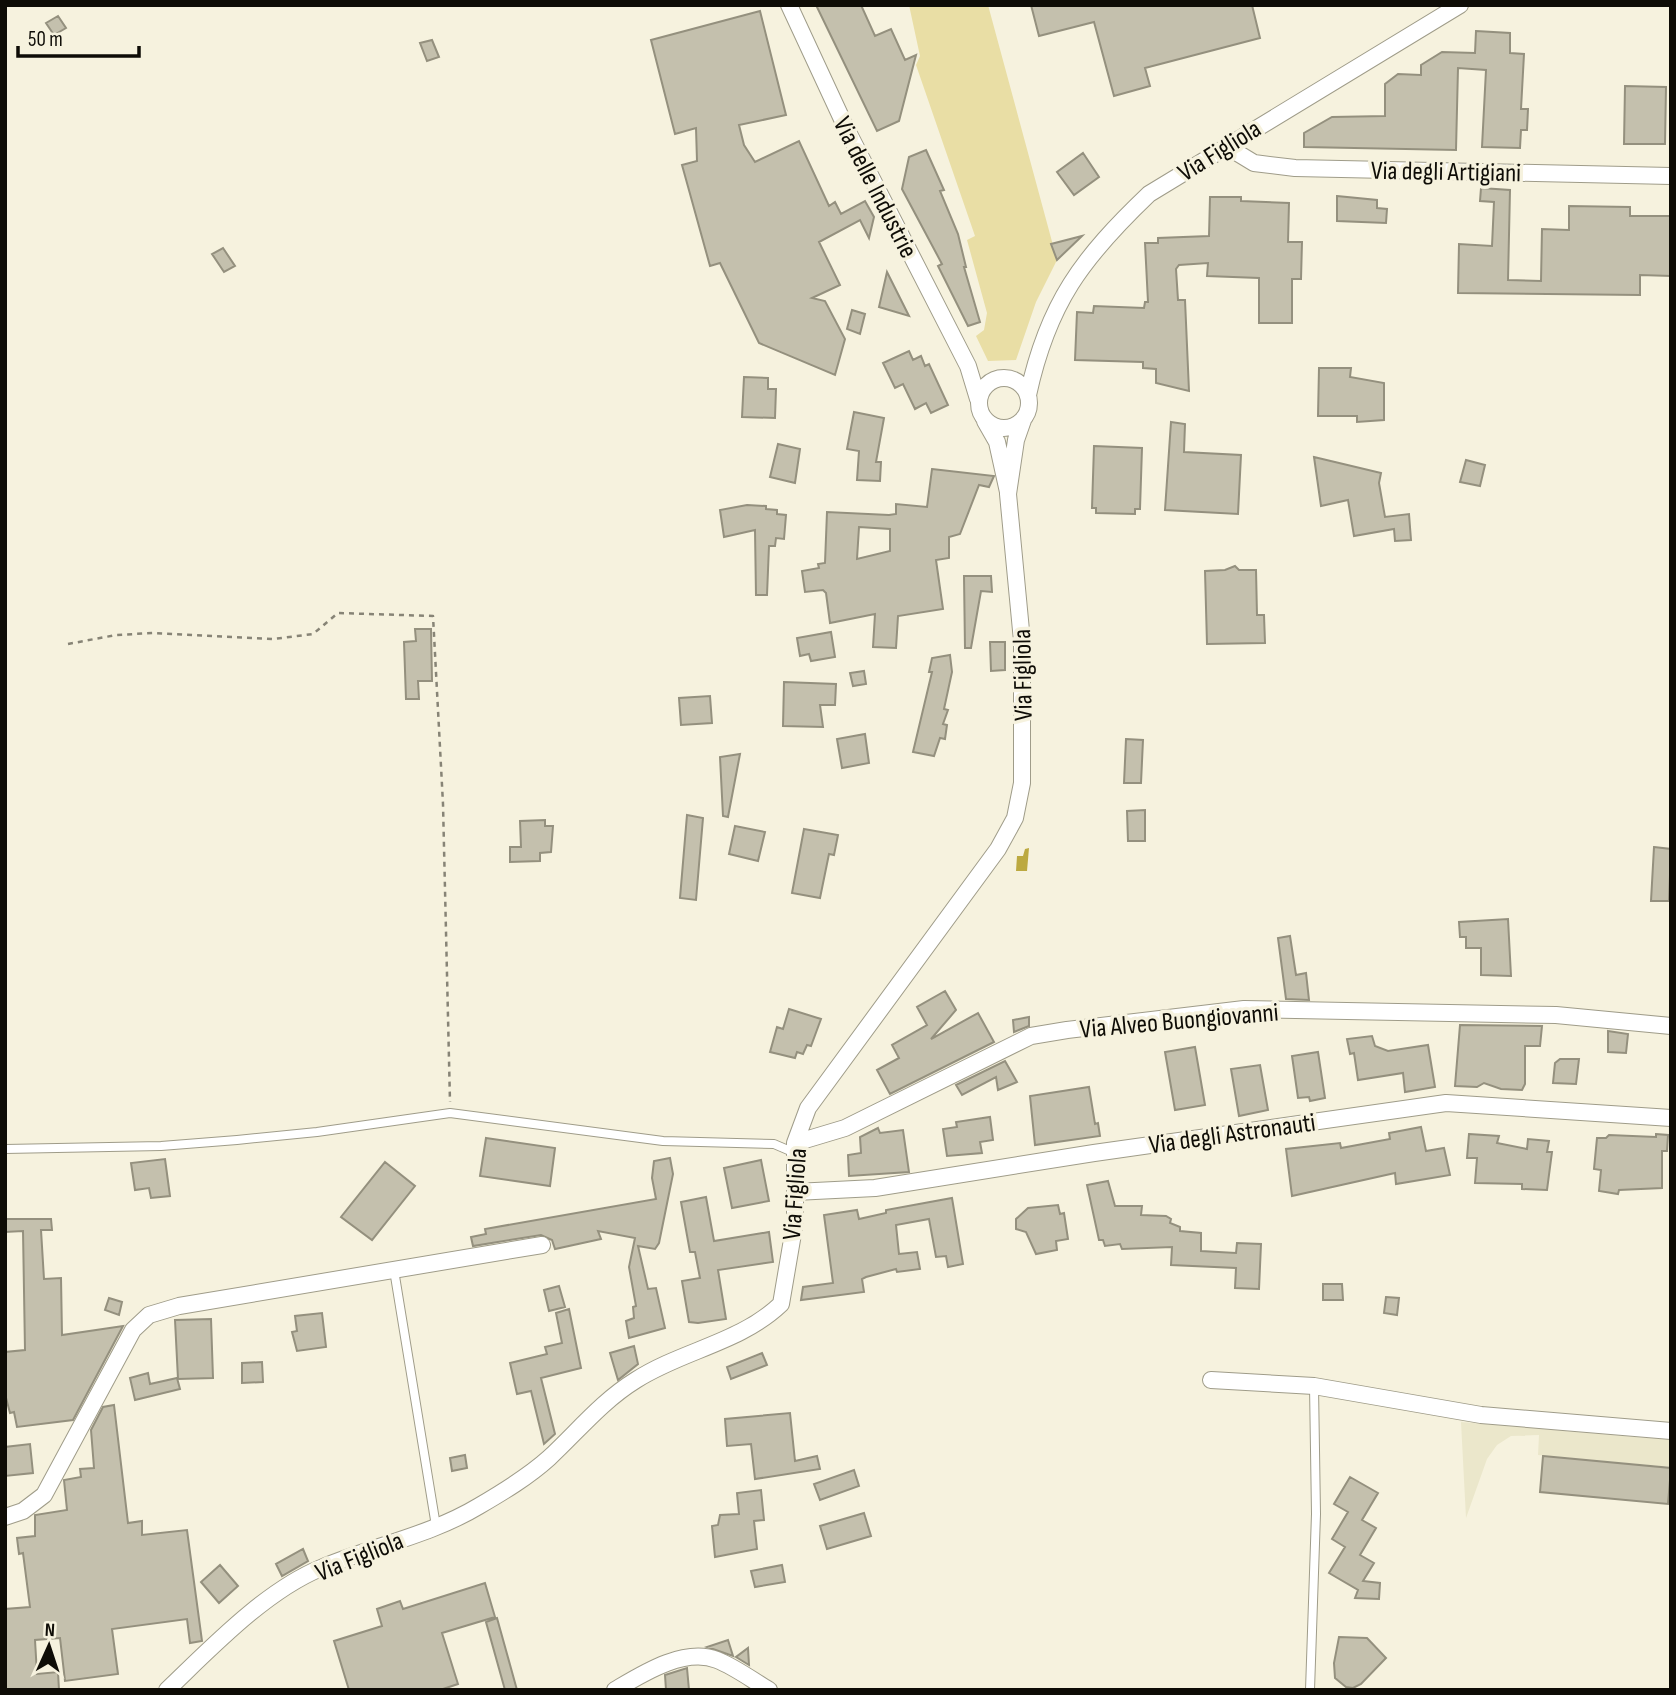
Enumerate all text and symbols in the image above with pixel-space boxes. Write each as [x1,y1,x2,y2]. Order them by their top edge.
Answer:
scale bar [18,14,138,58]
text: 50 m [28,27,63,52]
street label: Via delle Industrie [826,112,924,263]
street label: Via Figliola [1173,114,1267,189]
street label: Via degli Artigiani [1371,156,1521,189]
street label: Via Figliola [1007,629,1040,721]
street label: Via Alveo Buongiovanni [1079,997,1280,1046]
street label: Via degli Astronauti [1147,1107,1317,1162]
street label: Via Figliola [777,1147,814,1241]
street label: Via Figliola [311,1526,408,1589]
north arrow [14,1611,84,1681]
text: N [44,1619,55,1642]

